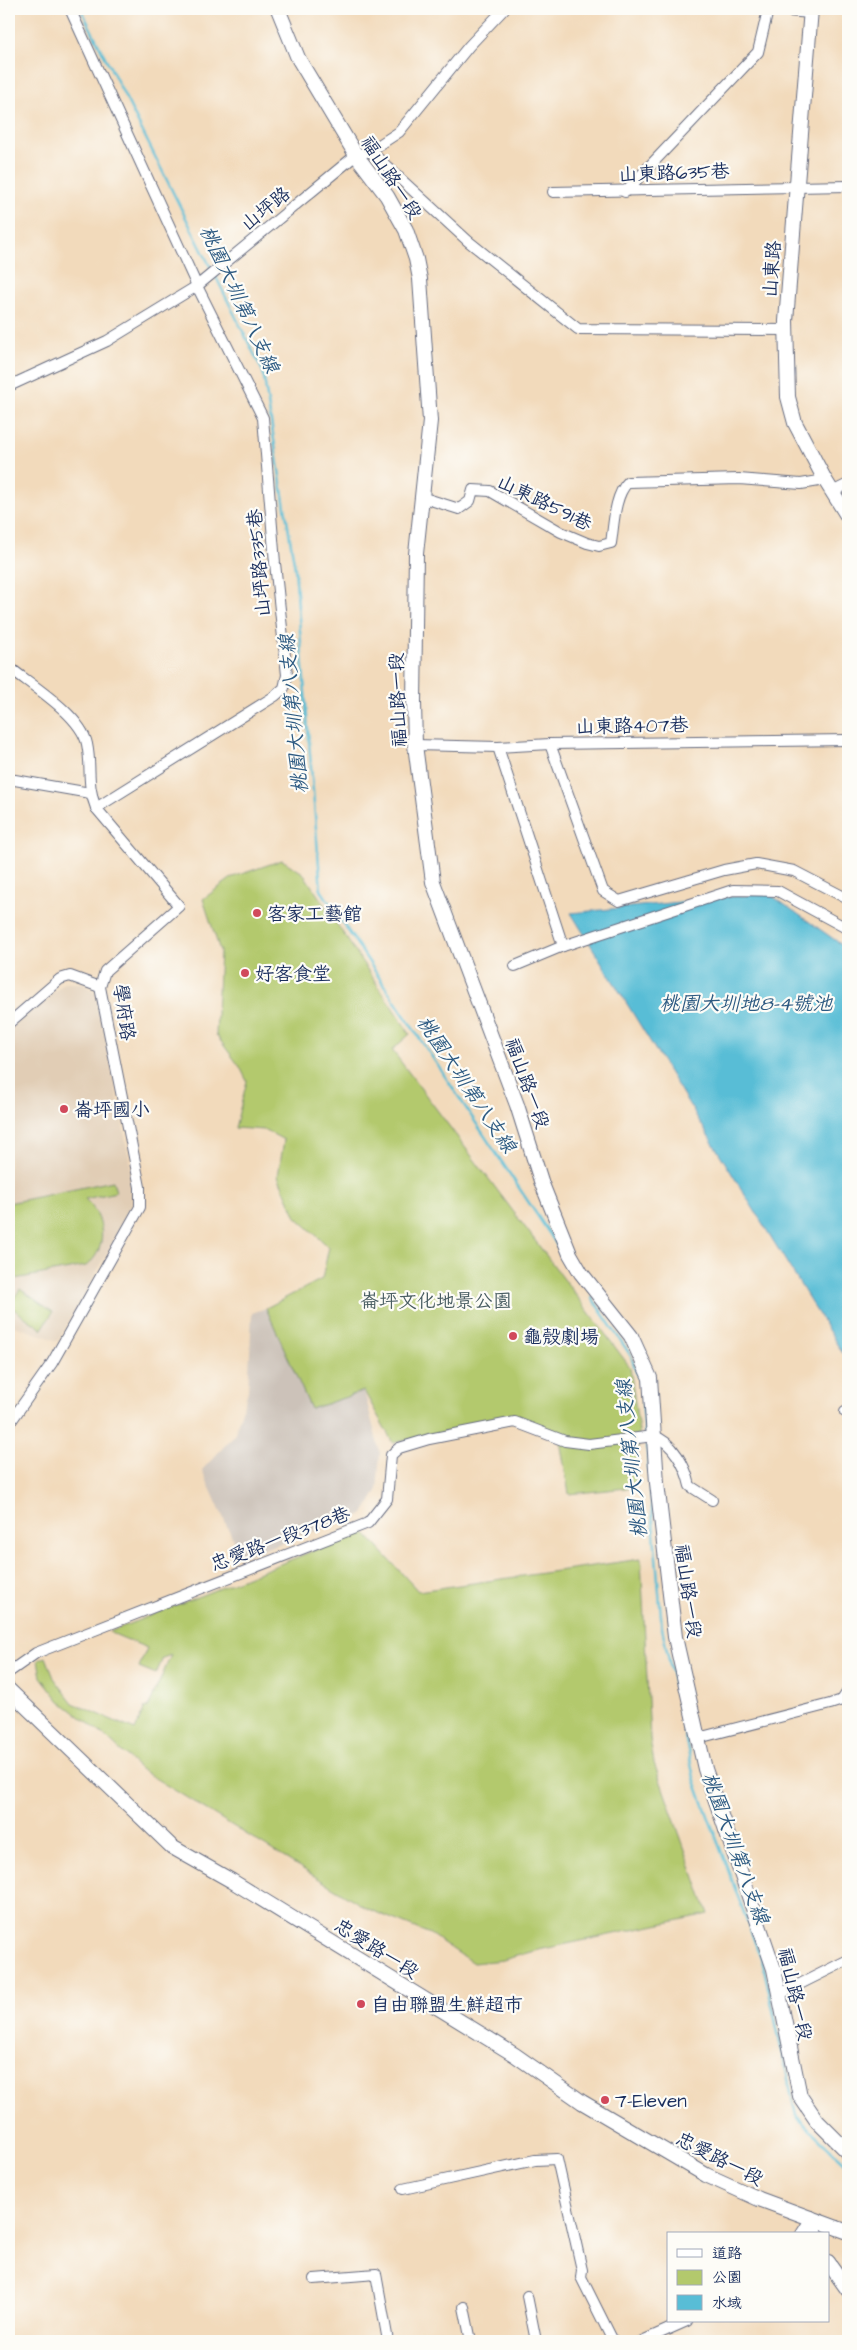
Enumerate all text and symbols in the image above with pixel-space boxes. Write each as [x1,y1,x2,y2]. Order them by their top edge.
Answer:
street label: 福山路一段 [354,131,428,225]
street label: 山東路635巷 [618,158,730,189]
street label: 山坪路 [235,181,297,238]
water label: 桃園大圳第八支線 [193,221,286,379]
street label: 山東路 [757,240,788,298]
street label: 山東路591巷 [492,469,596,538]
street label: 山坪路335巷 [241,508,278,618]
water label: 桃園大圳第八支線 [273,632,315,795]
street label: 福山路一段 [383,652,414,748]
street label: 山東路407巷 [575,712,689,741]
place label: 客家工藝館 [267,901,362,928]
marker: 客家工藝館 [251,907,263,919]
place label: 好客食堂 [255,961,331,988]
marker: 好客食堂 [239,967,251,979]
street label: 學府路 [106,982,141,1042]
water label: 桃園大圳地8-4號池 [660,990,833,1018]
water label: 桃園大圳第八支線 [410,1010,523,1160]
street label: 福山路一段 [498,1034,556,1133]
place label: 崙坪國小 [74,1097,150,1124]
marker: 崙坪國小 [58,1103,70,1115]
park label: 崙坪文化地景公園 [360,1288,512,1315]
place label: 龜殼劇場 [523,1324,599,1351]
marker: 龜殼劇場 [507,1330,519,1342]
water label: 桃園大圳第八支線 [610,1377,654,1540]
street label: 忠愛路一段378巷 [207,1500,354,1578]
street label: 福山路一段 [668,1542,707,1640]
water label: 桃園大圳第八支線 [695,1768,776,1929]
street label: 忠愛路一段 [329,1913,424,1986]
street label: 福山路一段 [771,1945,818,2044]
place label: 自由聯盟生鮮超市 [371,1992,523,2019]
marker: 自由聯盟生鮮超市 [355,1998,367,2010]
place label: 7-Eleven [615,2088,687,2115]
marker: 7-Eleven [599,2094,611,2106]
street label: 忠愛路一段 [671,2126,768,2193]
legend [667,2232,830,2322]
text: 道路 [712,2243,742,2264]
text: 公園 [712,2267,742,2288]
text: 水域 [712,2293,742,2314]

